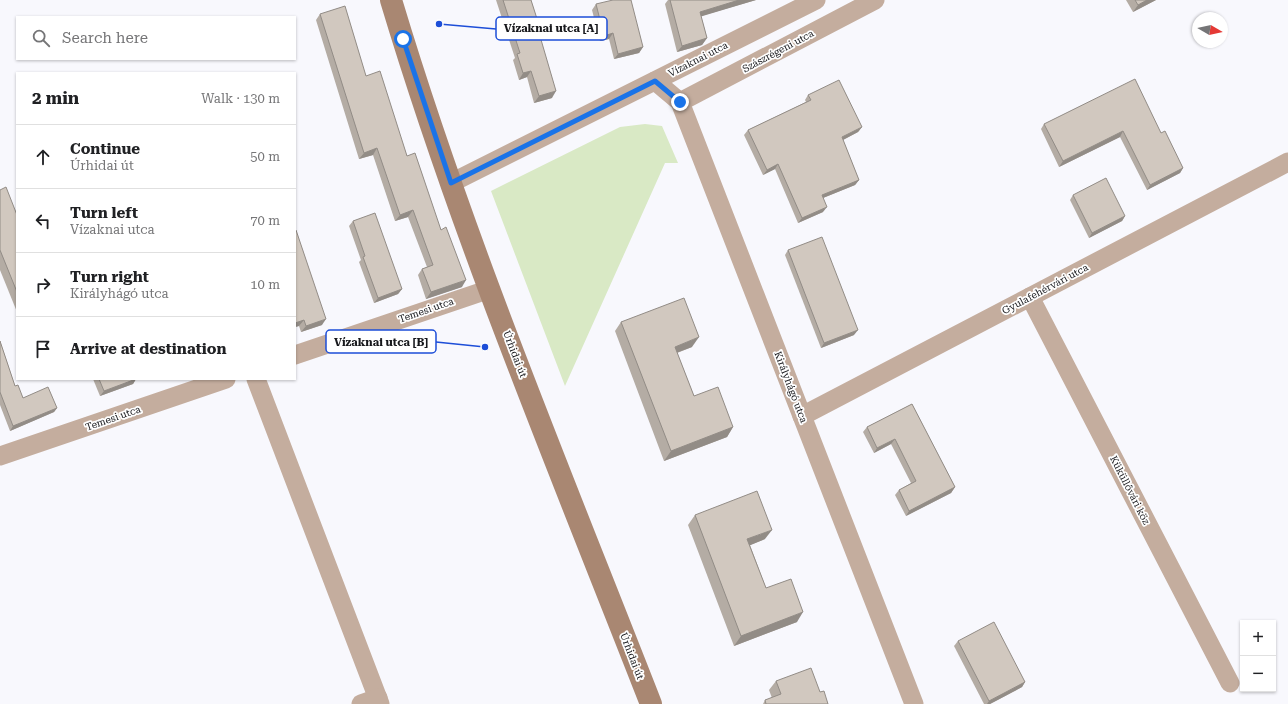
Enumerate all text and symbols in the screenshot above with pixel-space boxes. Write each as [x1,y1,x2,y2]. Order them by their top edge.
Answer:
north arrow [1192,12,1228,48]
search box [16,16,296,60]
callout: Vízaknai utca [A] [496,17,607,40]
text: Vízaknai utca [A] [504,22,598,35]
icon: search [30,27,52,49]
street label: Szászrégeni utca [740,27,816,74]
text: Search here [62,29,148,47]
route start [394,30,412,48]
street label: Vízaknai utca [666,39,730,79]
text: 2 min [32,88,79,108]
text: Walk · 130 m [201,91,280,106]
route end [671,93,689,111]
text: Continue [70,140,140,158]
icon: ahead [32,146,54,168]
text: 50 m [250,149,280,164]
text: Úrhidai út [70,158,134,173]
text: Turn left [70,204,138,222]
icon: left [32,210,54,232]
text: 70 m [250,213,280,228]
text: Vízaknai utca [70,222,155,237]
street label: Gyulafehérvári utca [1000,261,1090,316]
text: Turn right [70,268,149,286]
icon: right [32,274,54,296]
text: 10 m [250,277,280,292]
text: Királyhágó utca [70,286,169,301]
street label: Temesi utca [397,295,456,325]
street label: Úrhidai út [501,329,529,379]
callout: Vízaknai utca [B] [326,330,436,353]
text: Vízaknai utca [B] [334,336,428,349]
icon: arrive [32,338,54,360]
text: Arrive at destination [70,340,226,358]
street label: Királyhágó utca [772,350,810,425]
street label: Temesi utca [84,403,143,433]
street label: Küküllővári köz [1108,454,1152,526]
map controls [1240,620,1276,692]
button: + [1240,620,1276,656]
street label: Úrhidai út [618,631,646,681]
button: − [1240,656,1276,692]

